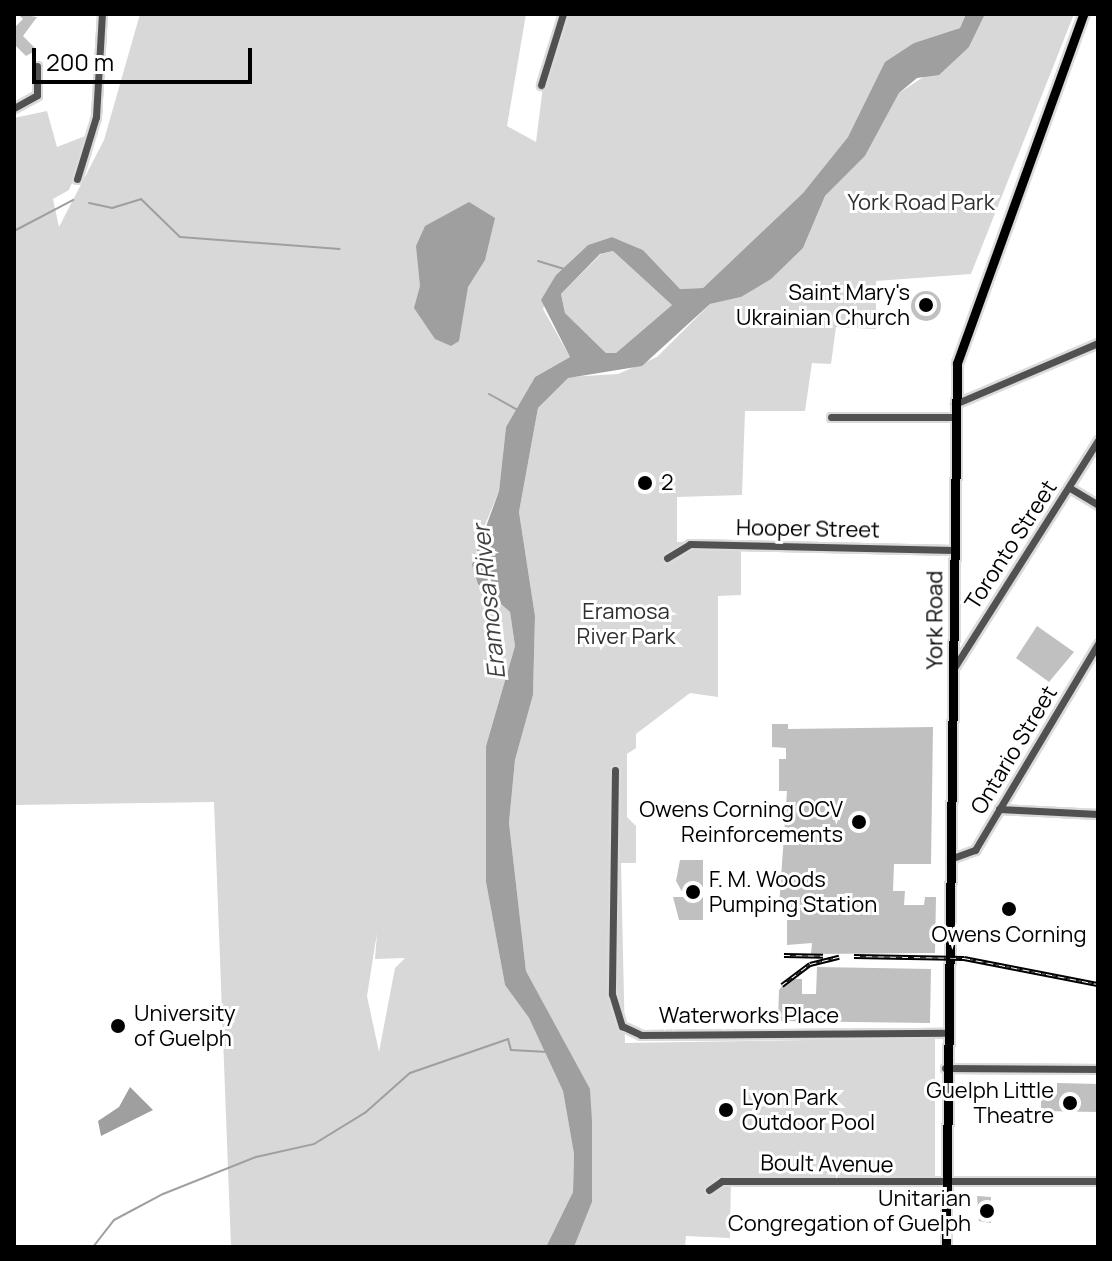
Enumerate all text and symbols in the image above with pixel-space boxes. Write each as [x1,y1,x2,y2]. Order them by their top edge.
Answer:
scale bar [36,32,256,82]
text: 200 m [46,45,114,78]
park label: York Road Park [847,190,995,216]
place label: Saint Mary's Ukrainian Church [736,279,910,330]
marker: Saint Mary's Ukrainian Church [917,296,935,314]
place label: 2 [661,470,674,496]
marker: 2 [636,474,654,492]
street label: Toronto Street [959,476,1063,614]
street label: Hooper Street [736,515,880,543]
water label: Eramosa River [466,523,510,681]
street label: York Road [922,571,948,669]
park label: Eramosa River Park [577,598,675,650]
street label: Ontario Street [965,681,1063,819]
place label: Owens Corning OCV Reinforcements [639,796,843,848]
marker: Owens Corning OCV Reinforcements [850,813,868,831]
place label: F. M. Woods Pumping Station [709,866,877,918]
marker: F. M. Woods Pumping Station [684,883,702,901]
marker: Owens Corning [1000,900,1018,918]
place label: Owens Corning [932,922,1086,948]
place label: University of Guelph [134,1000,236,1052]
street label: Waterworks Place [659,1003,839,1029]
marker: University of Guelph [109,1017,127,1035]
place label: Guelph Little Theatre [926,1077,1054,1128]
place label: Lyon Park Outdoor Pool [742,1084,875,1136]
marker: Guelph Little Theatre [1061,1094,1079,1112]
marker: Lyon Park Outdoor Pool [717,1101,735,1119]
street label: Boult Avenue [760,1150,894,1178]
place label: Unitarian Congregation of Guelph [728,1185,971,1236]
marker: Unitarian Congregation of Guelph [978,1202,996,1220]

